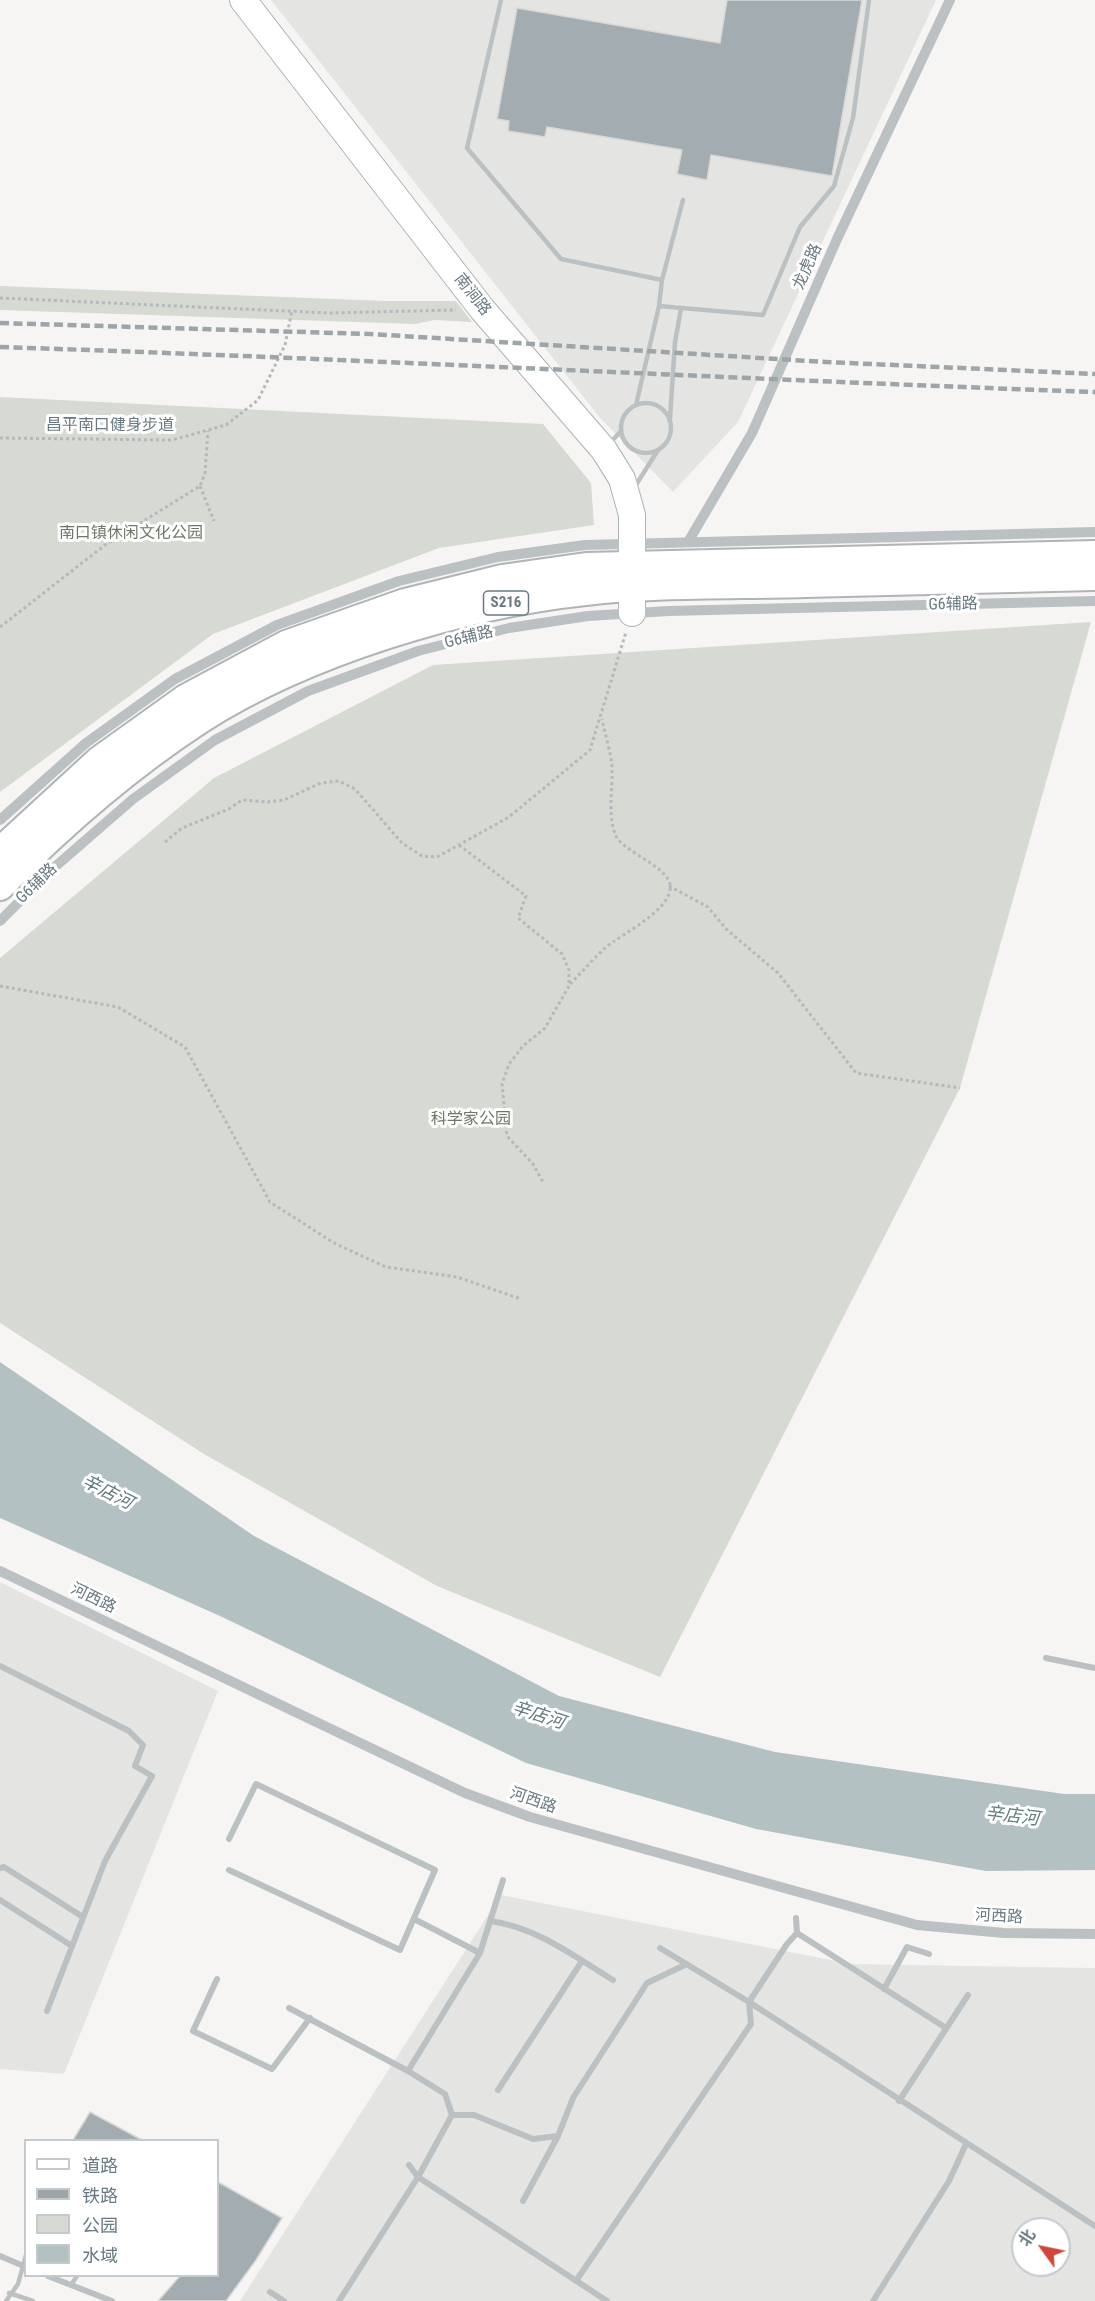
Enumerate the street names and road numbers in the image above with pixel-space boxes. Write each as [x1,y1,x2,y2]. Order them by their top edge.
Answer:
street label: 龙虎路 [789,241,827,293]
street label: 南涧路 [450,270,494,320]
street label: 昌平南口健身步道 [46,416,174,436]
road number: S216 [484,591,528,615]
street label: G6辅路 [928,595,978,615]
street label: G6辅路 [443,623,495,653]
street label: G6辅路 [13,860,61,908]
street label: 河西路 [67,1580,119,1618]
street label: 河西路 [507,1784,559,1818]
street label: 河西路 [975,1906,1023,1928]

